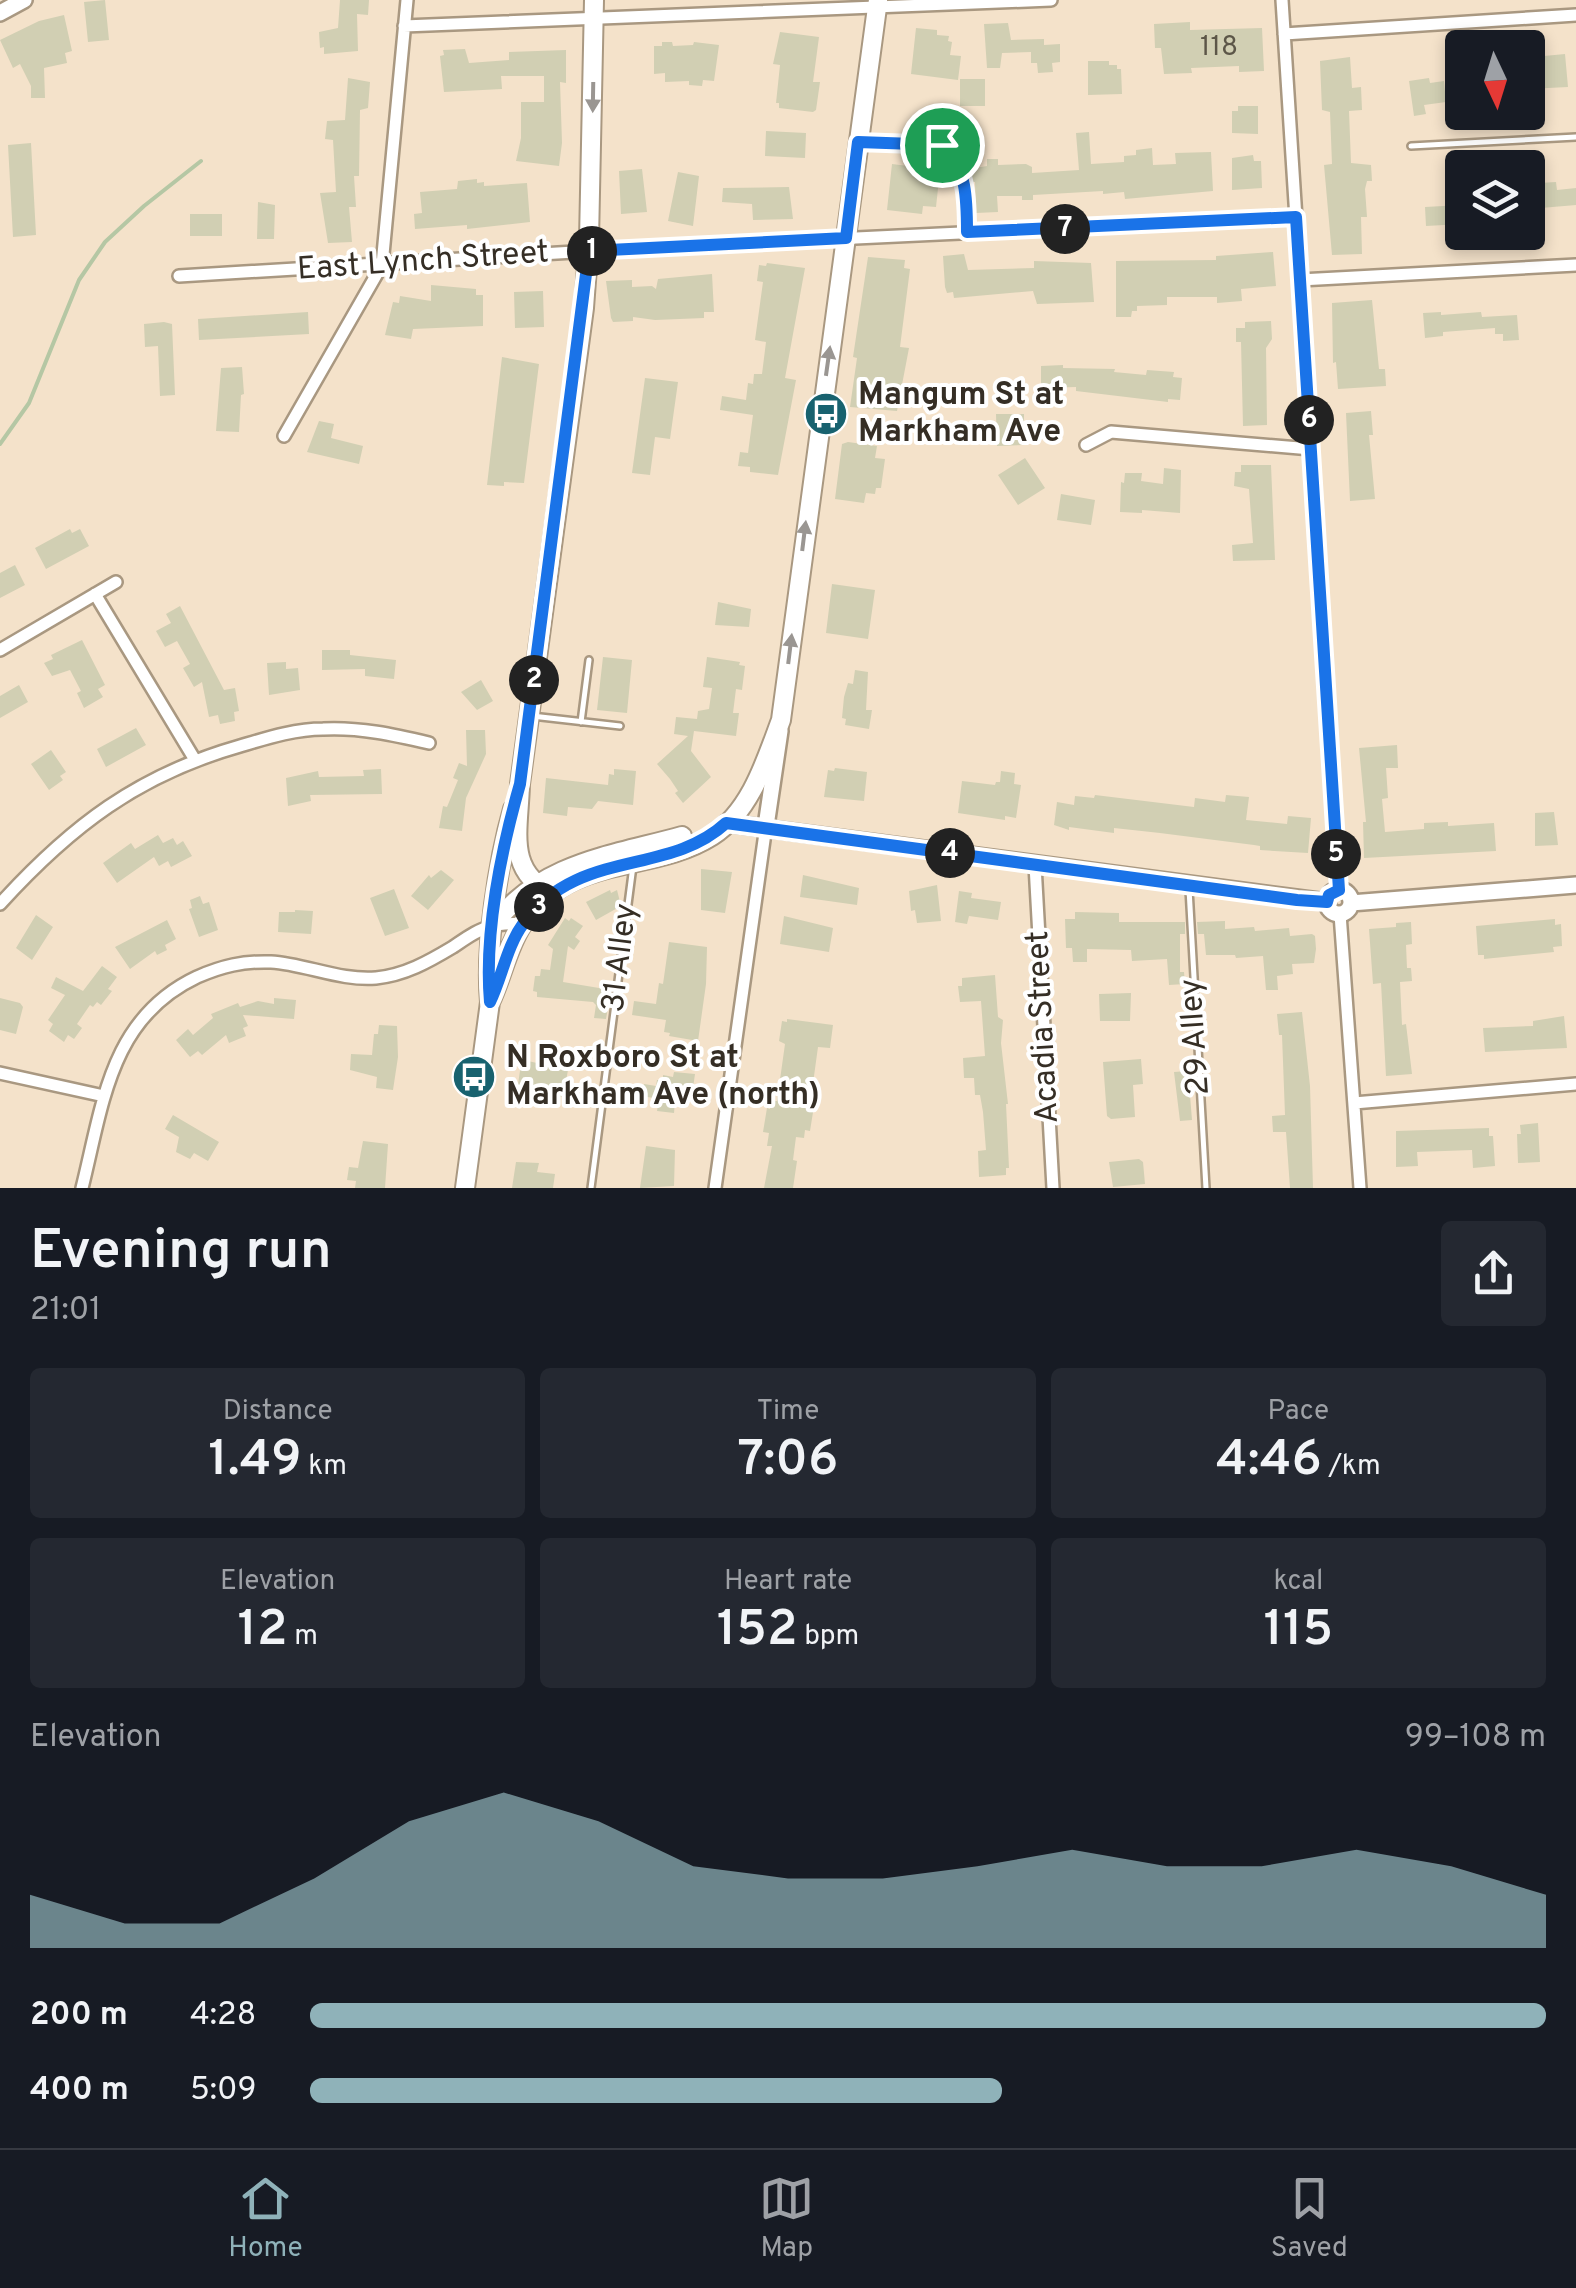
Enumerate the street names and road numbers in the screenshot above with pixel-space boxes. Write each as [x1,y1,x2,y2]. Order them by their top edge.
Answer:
street label: East Lynch Street [296,233,550,291]
street label: 31 Alley [594,901,648,1015]
street label: Acadia Street [1019,930,1069,1124]
street label: 29 Alley [1172,977,1220,1097]

